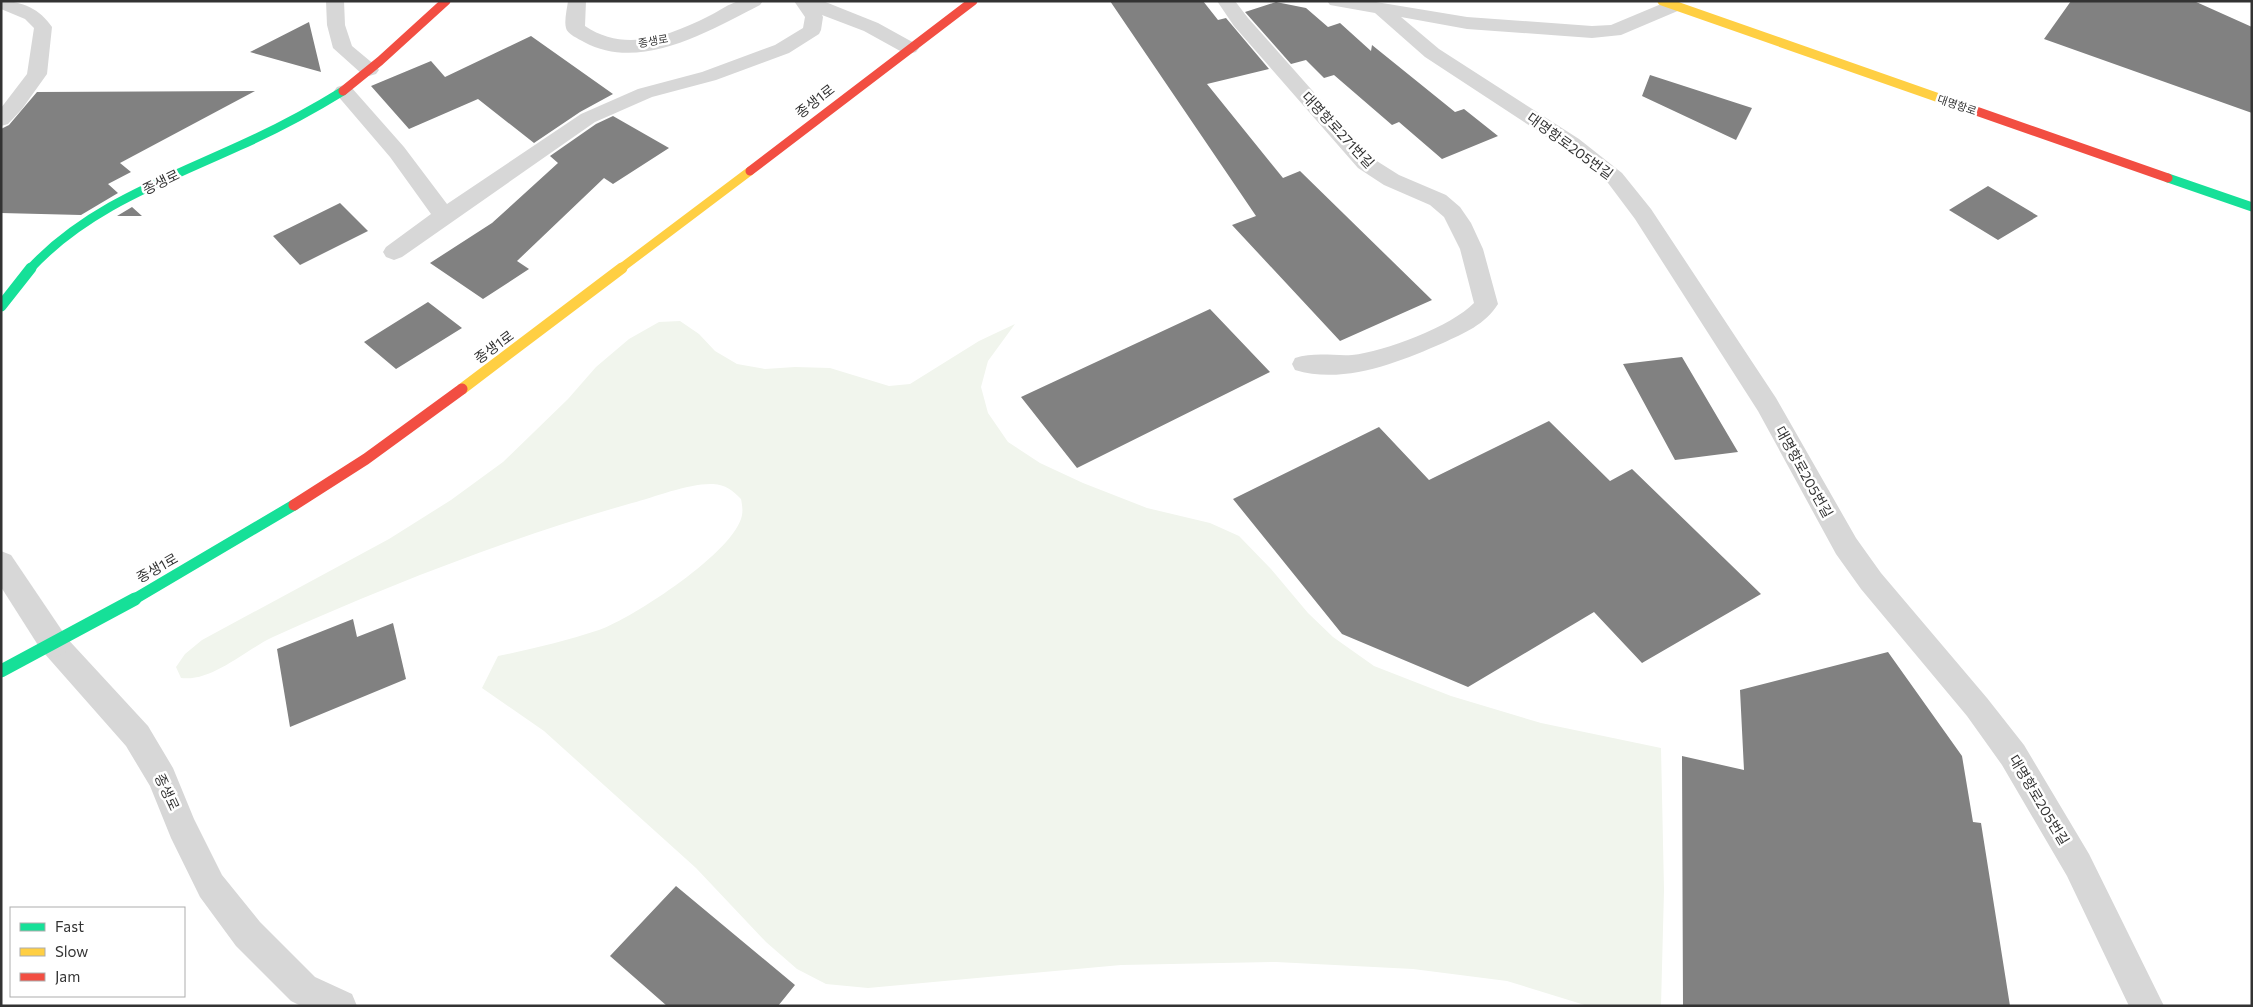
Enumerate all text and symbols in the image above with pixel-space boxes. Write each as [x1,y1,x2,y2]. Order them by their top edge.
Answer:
street label: 종생로 [637,31,669,50]
street label: 종생1로 [792,80,838,121]
street label: 대명항로271번길 [1299,88,1378,171]
street label: 대명항로 [1936,92,1978,117]
street label: 대명항로205번길 [1524,109,1617,183]
street label: 종생로 [140,165,182,198]
street label: 종생1로 [471,327,517,367]
street label: 대명항로205번길 [1772,423,1837,521]
street label: 종생1로 [133,549,180,586]
street label: 대명항로205번길 [2006,752,2073,848]
street label: 종생로 [152,771,183,813]
legend [10,907,185,997]
text: Fast [55,917,84,935]
text: Slow [55,942,88,960]
text: Jam [55,967,80,985]

